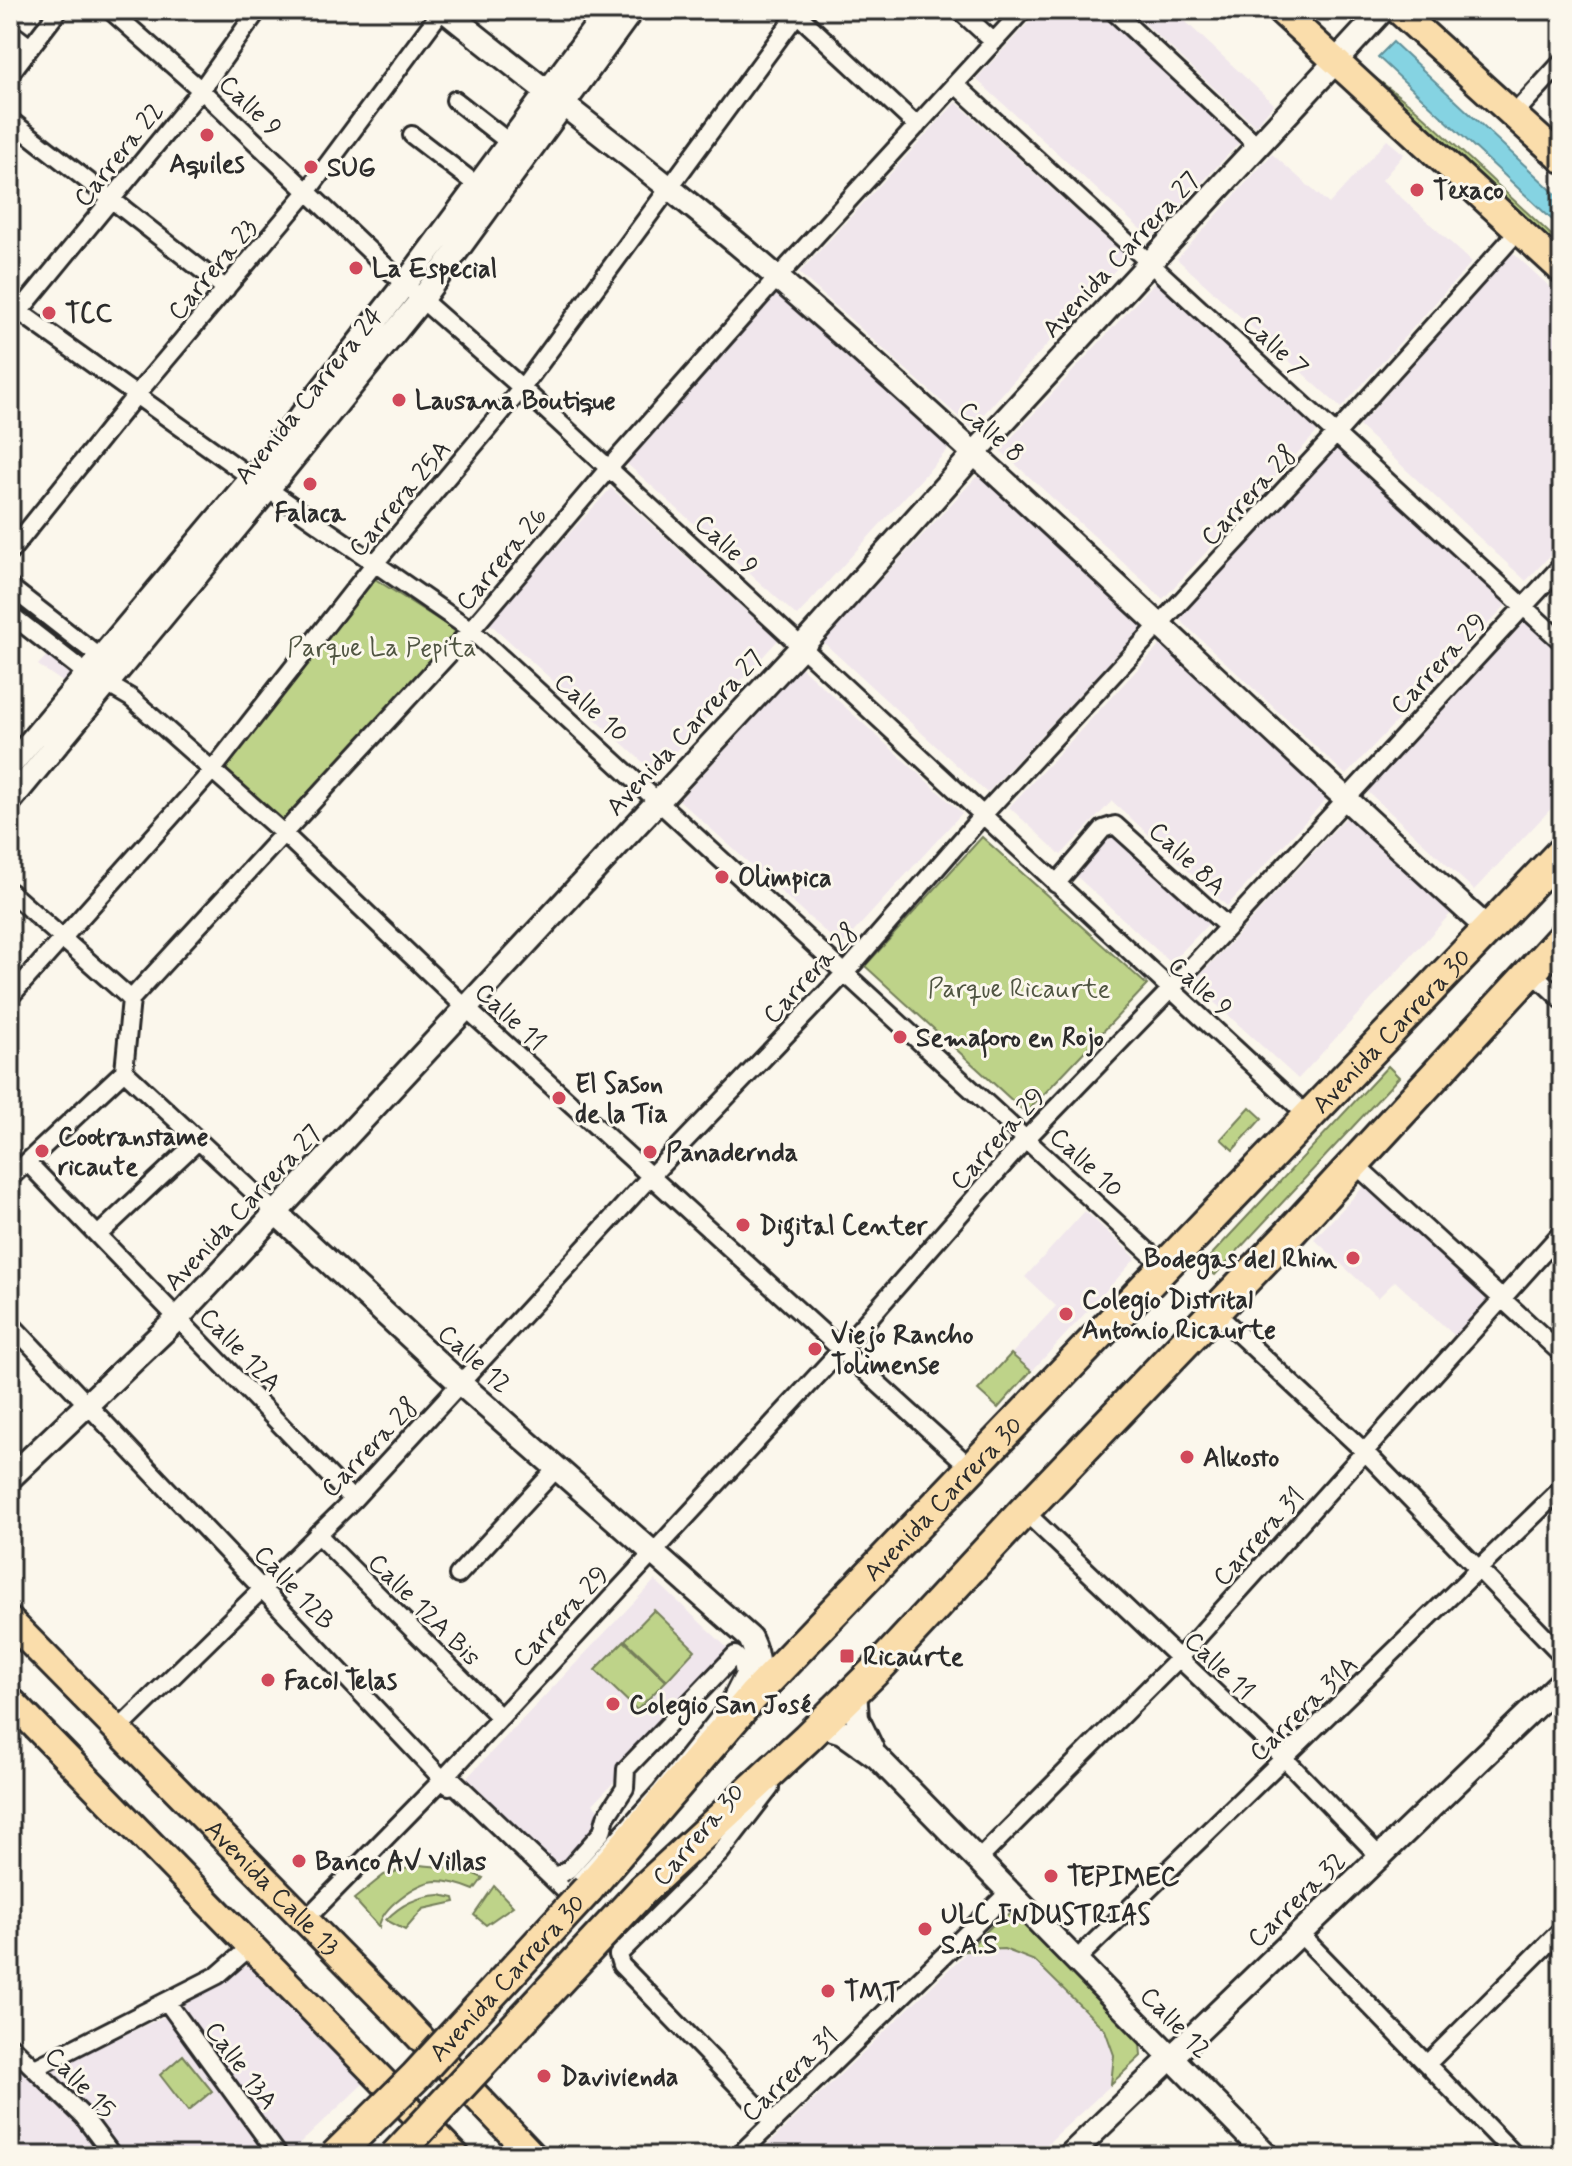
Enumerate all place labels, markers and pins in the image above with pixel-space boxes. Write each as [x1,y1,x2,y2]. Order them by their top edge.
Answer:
marker: Aquiles [198,126,216,144]
place label: Aquiles [169,148,245,182]
place label: SUG [327,152,376,186]
marker: SUG [302,158,320,176]
place label: Texaco [1433,175,1504,209]
marker: Texaco [1408,181,1426,199]
place label: La Especial [372,253,497,287]
marker: La Especial [347,259,365,277]
place label: TCC [65,298,112,332]
marker: TCC [40,304,58,322]
place label: Lausana Boutique [415,385,616,419]
marker: Lausana Boutique [390,391,408,409]
marker: Falaca [301,475,319,493]
place label: Falaca [274,497,347,531]
place label: Olimpica [738,862,832,896]
marker: Olimpica [713,868,731,886]
place label: Semaforo en Rojo [916,1022,1104,1058]
marker: Semaforo en Rojo [891,1028,909,1046]
place label: El Sason de la Tia [575,1068,668,1132]
marker: El Sason de la Tia [550,1089,568,1107]
place label: Cootranstame ricaute [58,1121,209,1185]
place label: Panadernda [666,1137,798,1171]
marker: Cootranstame ricaute [33,1142,51,1160]
marker: Panadernda [641,1143,659,1161]
place label: Digital Center [759,1210,928,1247]
marker: Digital Center [734,1216,752,1234]
place label: Bodegas del Rhin [1144,1243,1338,1280]
marker: Bodegas del Rhin [1344,1249,1362,1267]
place label: Colegio Distrital Antonio Ricaurte [1082,1284,1276,1348]
marker: Colegio Distrital Antonio Ricaurte [1057,1305,1075,1323]
place label: Viejo Rancho Tolimense [831,1319,974,1383]
marker: Viejo Rancho Tolimense [806,1340,824,1358]
place label: Alkosto [1203,1442,1279,1476]
marker: Alkosto [1178,1448,1196,1466]
place label: Ricaurte [863,1641,964,1675]
marker: Ricaurte [838,1647,856,1665]
place label: Facol Telas [284,1665,397,1699]
marker: Facol Telas [259,1671,277,1689]
place label: Colegio San José [629,1689,811,1726]
marker: Colegio San José [604,1695,622,1713]
place label: Banco AV Villas [315,1846,487,1880]
marker: Banco AV Villas [290,1852,308,1870]
place label: TEPIMEC [1067,1861,1180,1895]
marker: TEPIMEC [1042,1867,1060,1885]
place label: ULC INDUSTRIAS S.A.S [941,1899,1151,1963]
marker: ULC INDUSTRIAS S.A.S [916,1920,934,1938]
place label: TMT [844,1976,901,2010]
marker: TMT [819,1982,837,2000]
place label: Davivienda [560,2061,679,2095]
marker: Davivienda [535,2067,553,2085]

